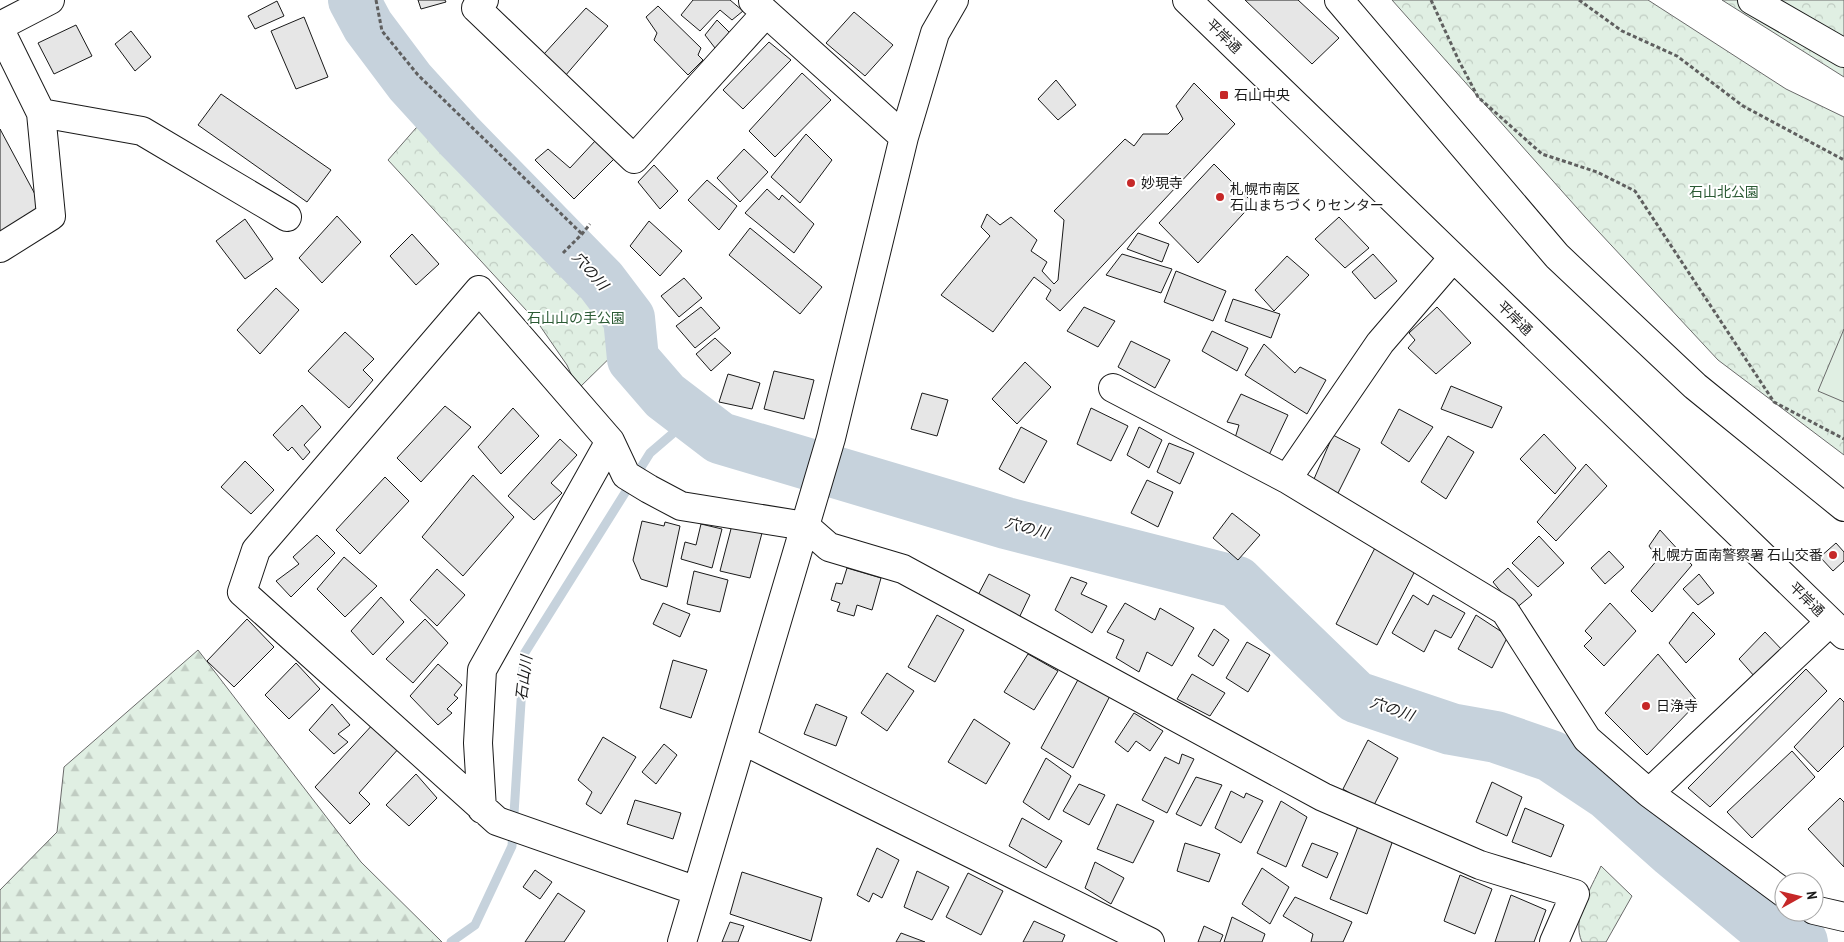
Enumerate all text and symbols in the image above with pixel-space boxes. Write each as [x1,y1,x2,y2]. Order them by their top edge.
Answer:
street label: 平岸通 [1203,15,1245,57]
place label: 石山中央 [1234,86,1290,104]
marker: 石山中央 [1218,89,1230,101]
place label: 妙現寺 [1141,174,1183,192]
marker: 妙現寺 [1125,177,1137,189]
place label: 札幌市南区 石山まちづくりセンター [1230,180,1384,214]
park label: 石山北公園 [1689,183,1759,201]
marker: 札幌市南区 石山まちづくりセンター [1214,191,1226,203]
water label: 穴の川 [568,248,614,295]
street label: 平岸通 [1494,297,1536,339]
park label: 石山山の手公園 [527,309,625,327]
water label: 穴の川 [1003,513,1053,543]
place label: 札幌方面南警察署 石山交番 [1652,546,1823,564]
marker: 札幌方面南警察署 石山交番 [1827,549,1839,561]
street label: 平岸通 [1786,578,1828,620]
water label: 石山川 [511,652,536,701]
water label: 穴の川 [1368,692,1418,725]
place label: 日浄寺 [1656,697,1698,715]
marker: 日浄寺 [1640,700,1652,712]
north arrow [1774,872,1824,922]
text: N [1802,890,1821,900]

